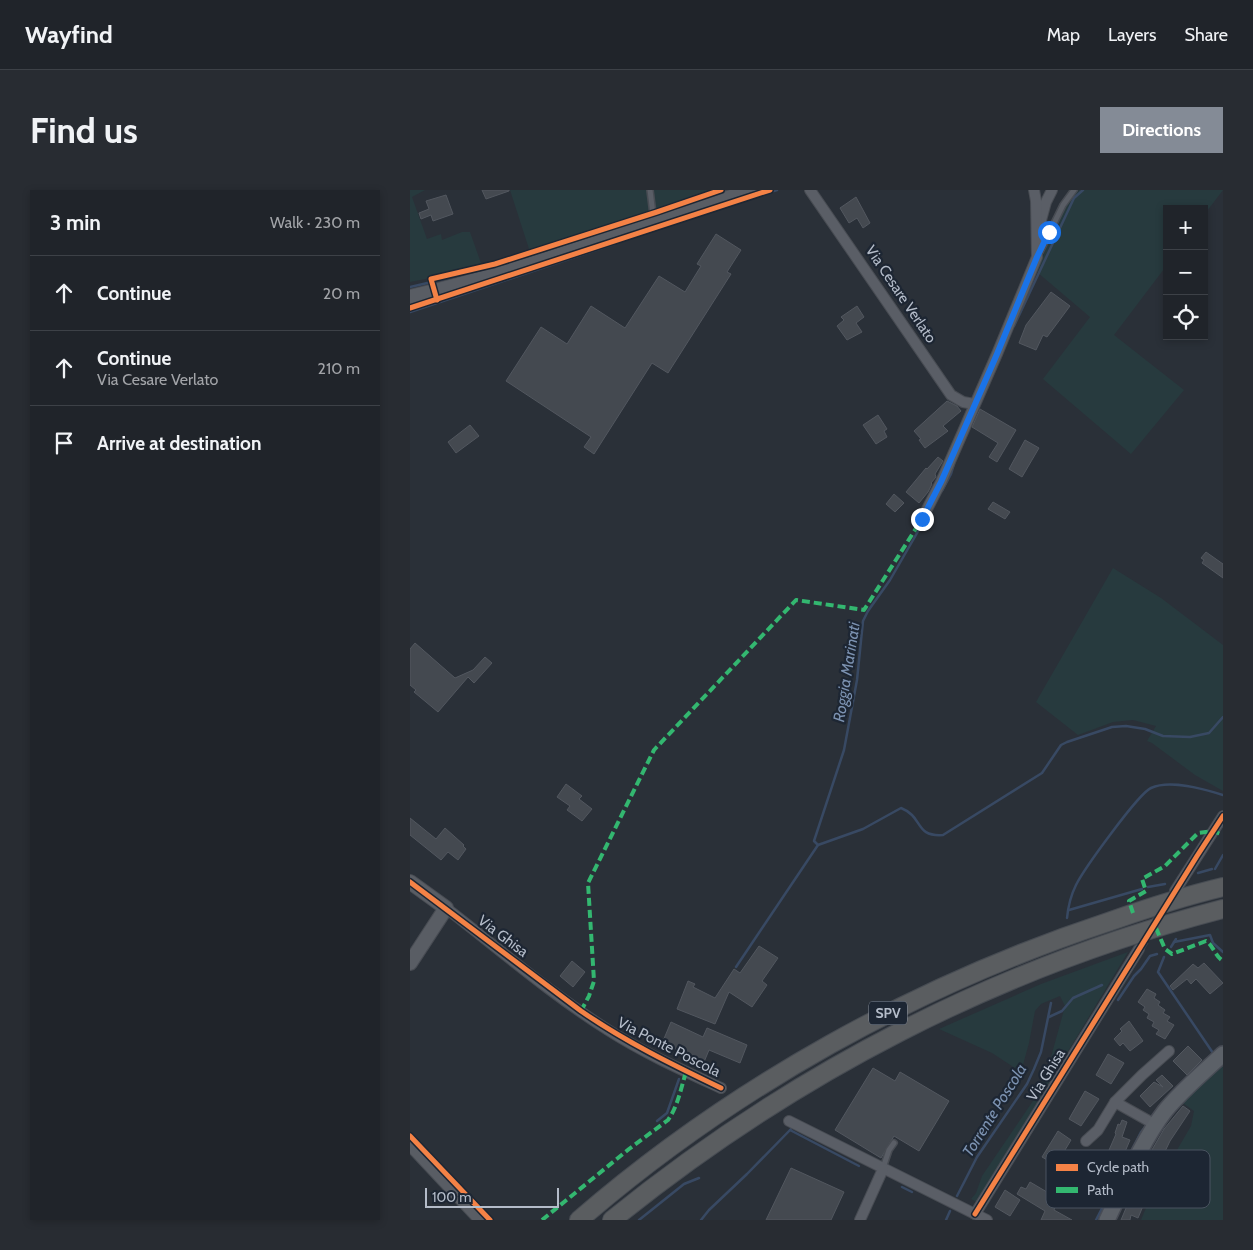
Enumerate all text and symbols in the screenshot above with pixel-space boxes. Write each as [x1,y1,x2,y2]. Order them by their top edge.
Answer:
text: Wayfind [25,20,113,49]
text: Map [1047,24,1080,46]
text: Layers [1108,24,1157,46]
text: Share [1185,24,1228,46]
button: Directions [1100,107,1223,153]
text: Find us [30,109,138,152]
map controls [1163,205,1208,340]
button: + [1163,205,1208,250]
text: 3 min [50,210,101,235]
text: Walk · 230 m [270,213,360,232]
route start [1038,221,1061,244]
street label: Via Cesare Verlato [862,242,940,346]
button: − [1163,250,1208,295]
icon: ahead [50,279,78,307]
text: Continue [97,282,171,305]
text: 20 m [323,284,360,303]
button: locate [1163,295,1208,340]
text: Continue [97,347,171,370]
icon: ahead [50,354,78,382]
text: 210 m [318,359,360,378]
text: Via Cesare Verlato [97,370,218,389]
icon: arrive [50,429,78,457]
text: Arrive at destination [97,432,261,455]
route end [911,508,934,531]
water label: Roggia Marinati [829,620,864,723]
street label: Via Ghisa [474,911,532,961]
road number: SPV [869,1001,907,1024]
street label: Via Ponte Poscola [615,1013,724,1081]
street label: Via Ghisa [1023,1045,1069,1104]
water label: Torrente Poscola [958,1060,1031,1160]
legend [1046,1150,1210,1208]
text: Cycle path [1087,1158,1149,1176]
text: Path [1087,1181,1114,1199]
scale bar [425,1185,559,1208]
text: 100 m [432,1188,472,1206]

